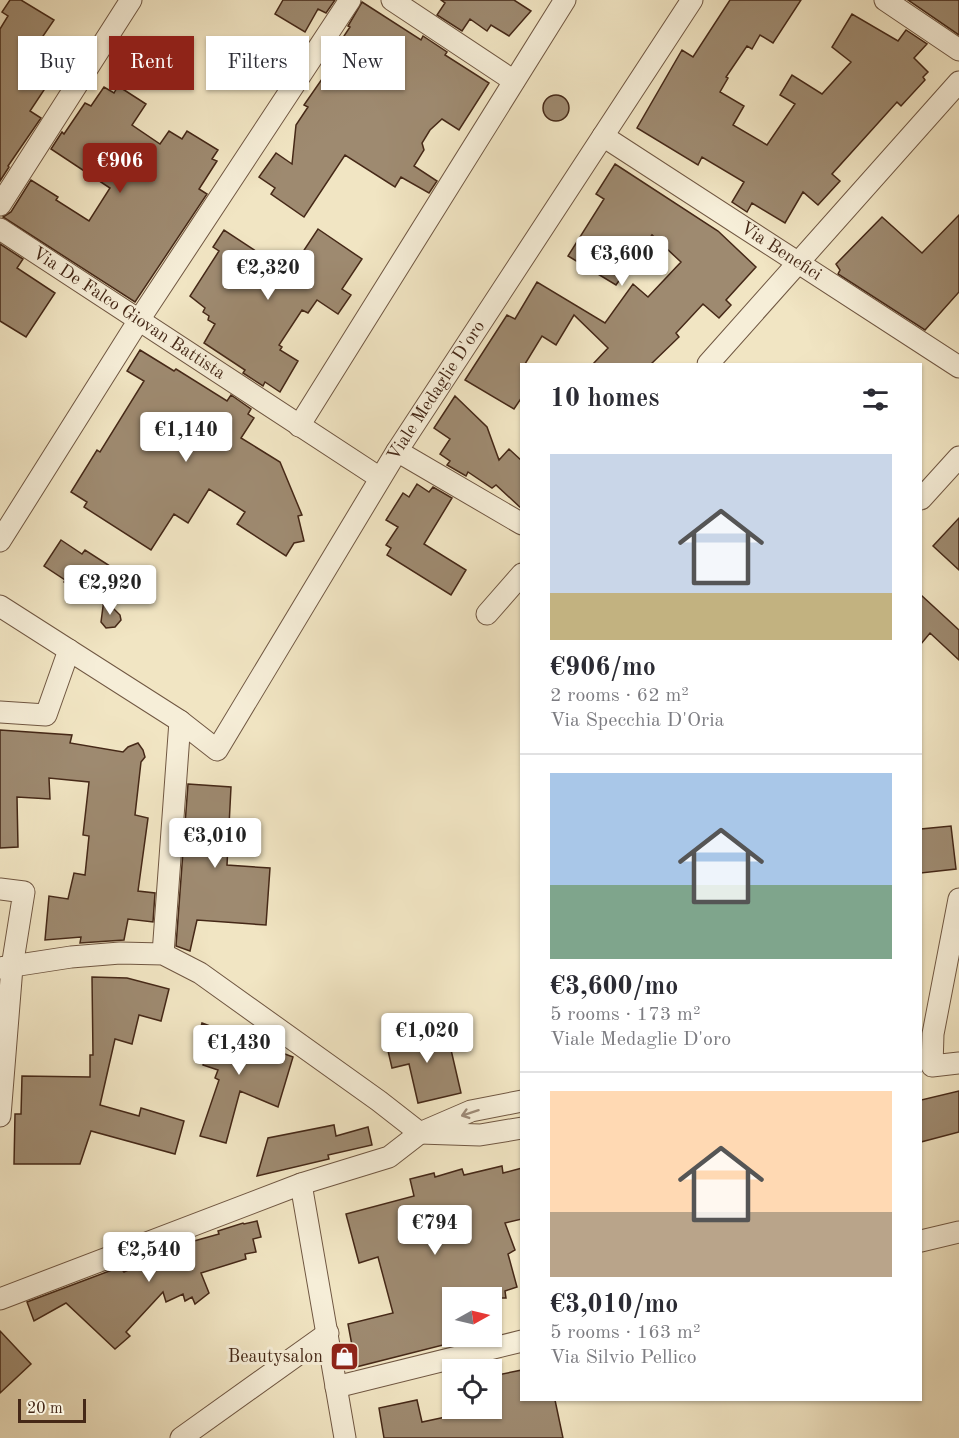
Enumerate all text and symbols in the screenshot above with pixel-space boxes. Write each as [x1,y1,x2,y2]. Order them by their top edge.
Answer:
chip: Buy [18,36,97,90]
chip: Rent [109,36,194,90]
chip: Filters [206,36,309,90]
chip: New [321,36,405,90]
pin: €906 [84,143,156,194]
text: €906 [97,152,143,172]
street label: Via Benefici [737,219,825,284]
pin: €3,600 [573,236,671,287]
street label: Via De Falco Giovan Battista [29,244,229,383]
text: €3,600 [590,245,654,265]
pin: €2,320 [219,250,317,301]
text: €2,320 [236,259,300,279]
street label: Viale Medaglie D'oro [384,317,489,464]
icon: filters [859,383,892,416]
text: 10 homes [550,386,659,412]
pin: €1,140 [137,412,235,463]
text: €1,140 [154,421,218,441]
icon: home [667,493,775,601]
pin: €2,920 [61,565,159,616]
text: €2,920 [78,574,142,594]
text: €906/mo [550,655,656,681]
text: 2 rooms · 62 m² [550,686,689,706]
text: Via Specchia D'Oria [550,711,724,731]
icon: home [667,812,775,920]
pin: €3,010 [166,818,264,869]
text: €3,010 [183,827,247,847]
text: €3,600/mo [550,974,678,1000]
text: 5 rooms · 173 m² [550,1005,700,1025]
pin: €1,020 [378,1013,476,1064]
text: €1,020 [395,1022,459,1042]
pin: €1,430 [190,1025,288,1076]
text: Viale Medaglie D'oro [550,1030,731,1050]
text: €1,430 [207,1034,271,1054]
one-way arrow [461,1108,479,1119]
icon: home [667,1130,775,1238]
pin: €794 [399,1205,471,1256]
text: €794 [412,1214,458,1234]
pin: €2,540 [100,1232,198,1283]
text: €2,540 [117,1241,181,1261]
north arrow [442,1287,502,1347]
map controls [442,1287,502,1419]
text: €3,010/mo [550,1292,678,1318]
text: 5 rooms · 163 m² [550,1323,700,1343]
shop icon: Beautysalon [328,1341,360,1373]
place label: Beautysalon [228,1348,323,1366]
text: Via Silvio Pellico [550,1348,697,1368]
button: locate [442,1359,502,1419]
scale bar [18,1396,86,1424]
text: 20 m [27,1401,63,1417]

